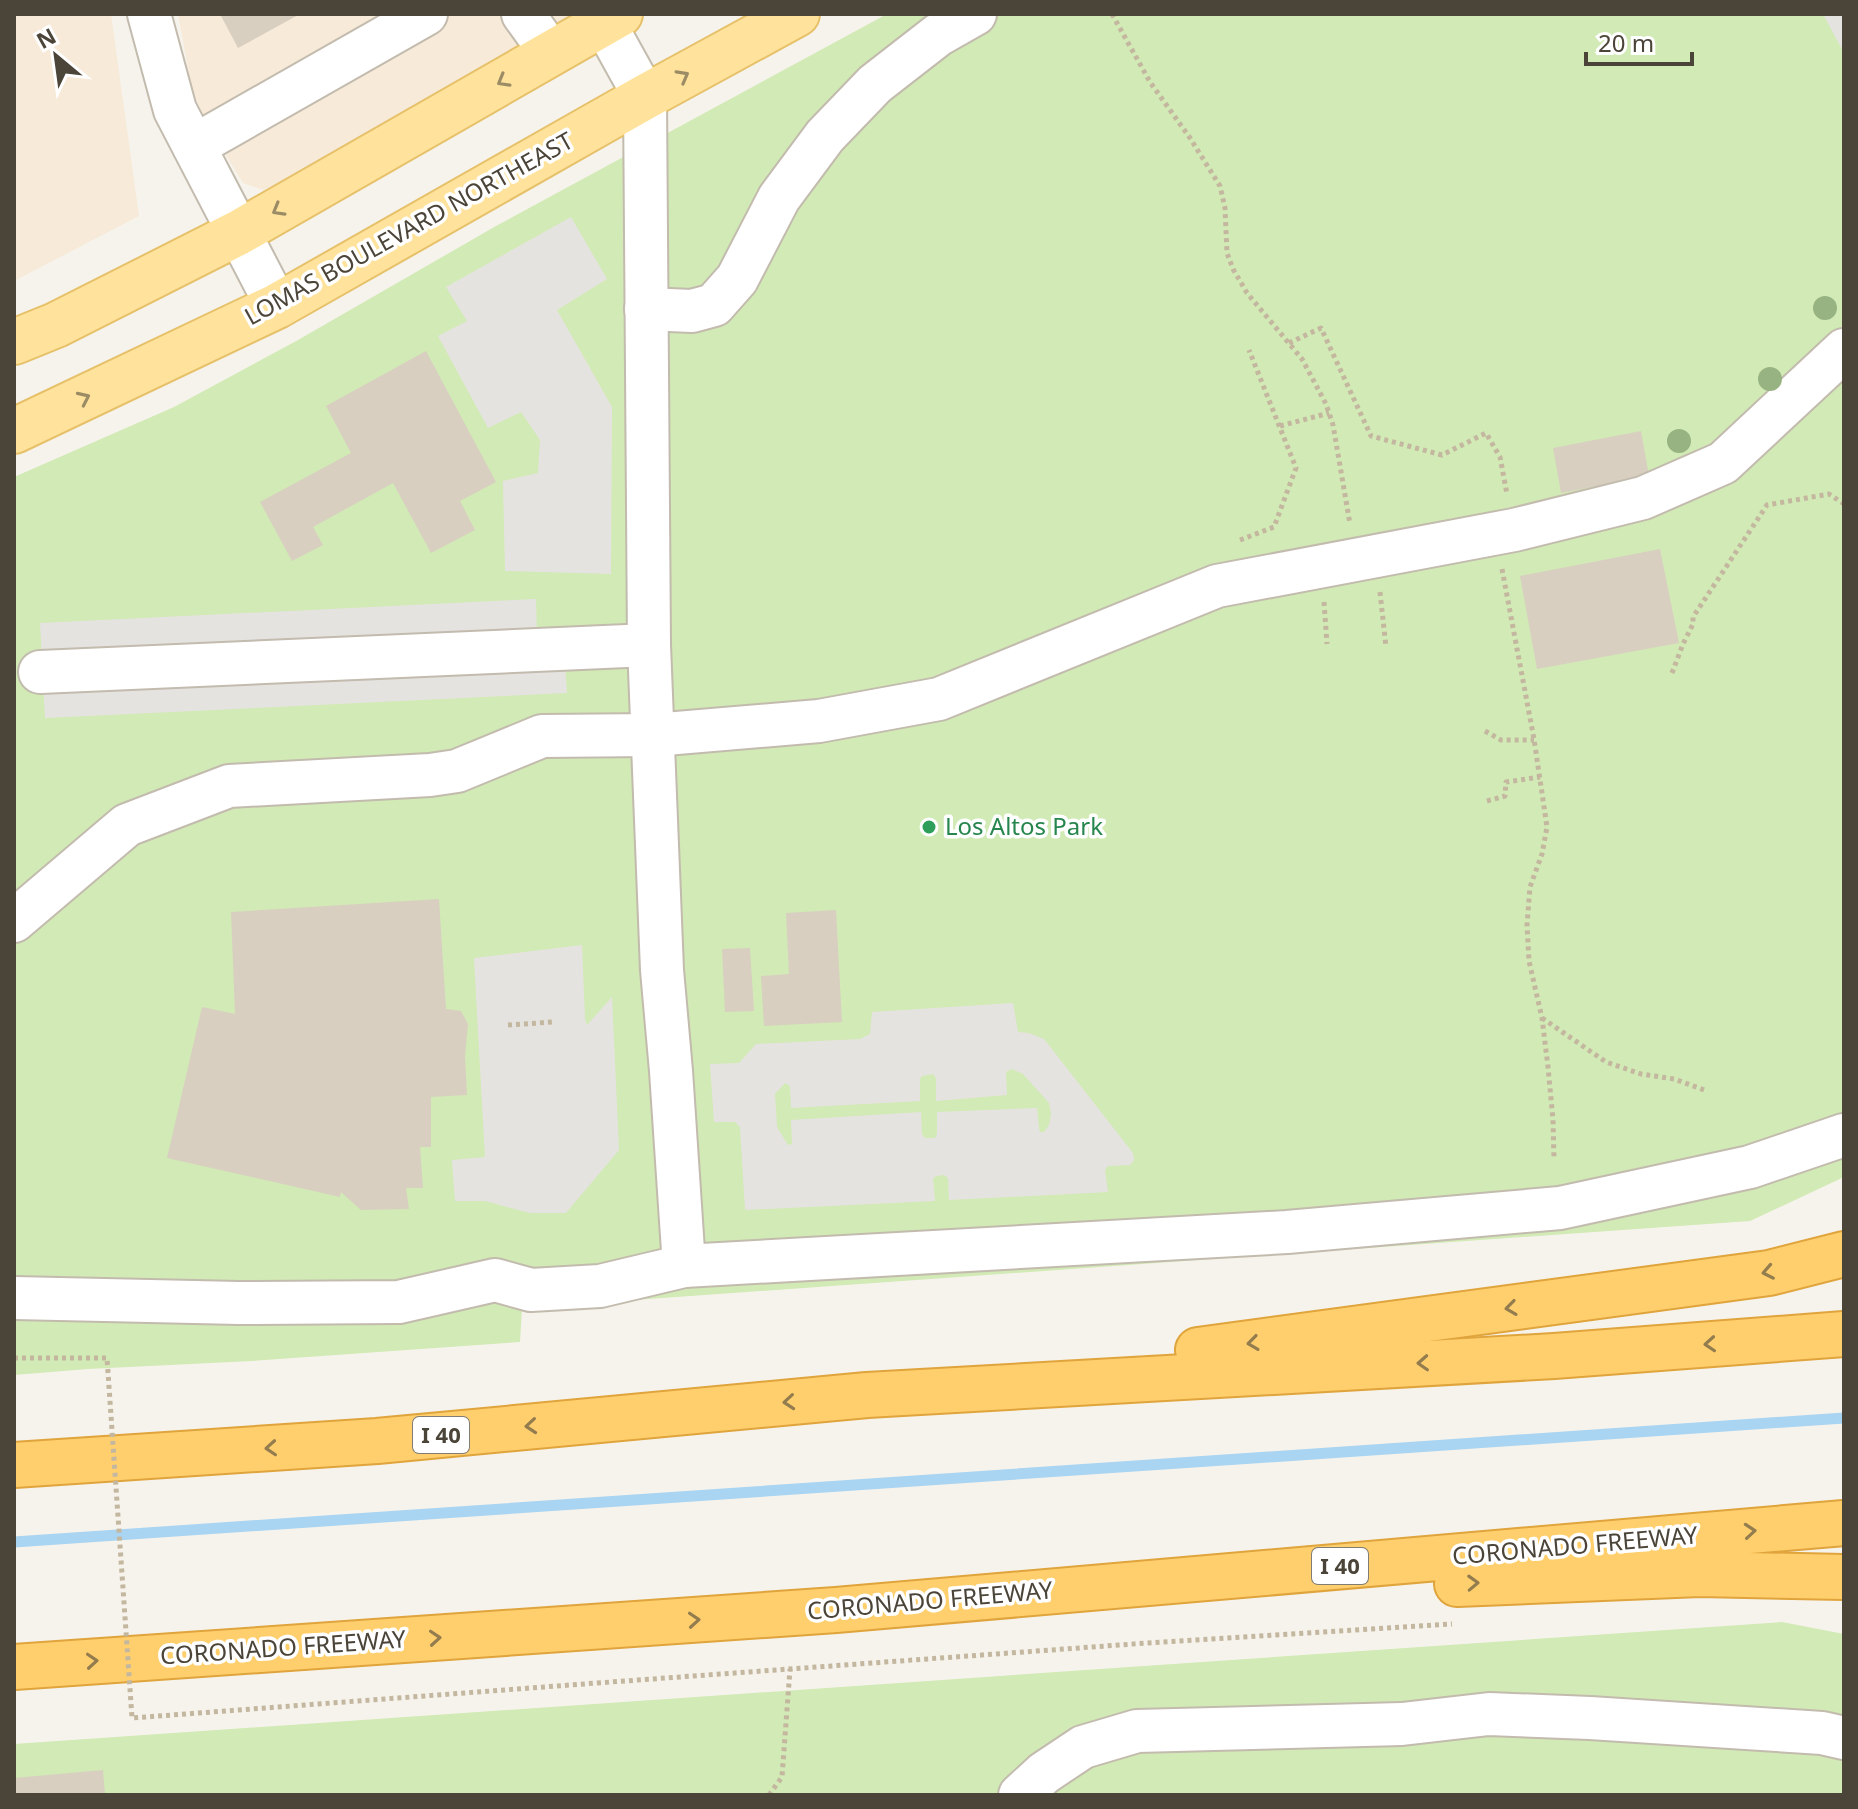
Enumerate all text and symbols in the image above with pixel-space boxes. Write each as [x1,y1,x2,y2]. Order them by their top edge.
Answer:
north arrow [16,16,96,96]
scale bar [1586,16,1692,66]
text: N [31,20,61,55]
text: 20 m [1598,26,1654,59]
one-way arrow [497,71,512,87]
one-way arrow [675,71,689,86]
street label: LOMAS BOULEVARD NORTHEAST [238,123,579,332]
one-way arrow [272,200,287,216]
one-way arrow [76,392,91,408]
place label: Los Altos Park [945,809,1103,842]
marker: Los Altos Park [920,818,938,836]
one-way arrow [1762,1263,1775,1280]
one-way arrow [1504,1299,1517,1316]
one-way arrow [1246,1334,1260,1351]
one-way arrow [1703,1335,1716,1352]
one-way arrow [1416,1355,1429,1372]
one-way arrow [782,1394,795,1411]
road number: I 40 [413,1417,469,1453]
one-way arrow [524,1418,537,1435]
one-way arrow [264,1439,277,1456]
street label: CORONADO FREEWAY [1451,1517,1699,1572]
one-way arrow [1744,1523,1757,1540]
road number: I 40 [1312,1548,1368,1584]
street label: CORONADO FREEWAY [806,1572,1054,1627]
one-way arrow [1467,1575,1480,1592]
one-way arrow [688,1612,701,1629]
street label: CORONADO FREEWAY [159,1621,407,1672]
one-way arrow [429,1630,442,1647]
one-way arrow [86,1653,99,1670]

